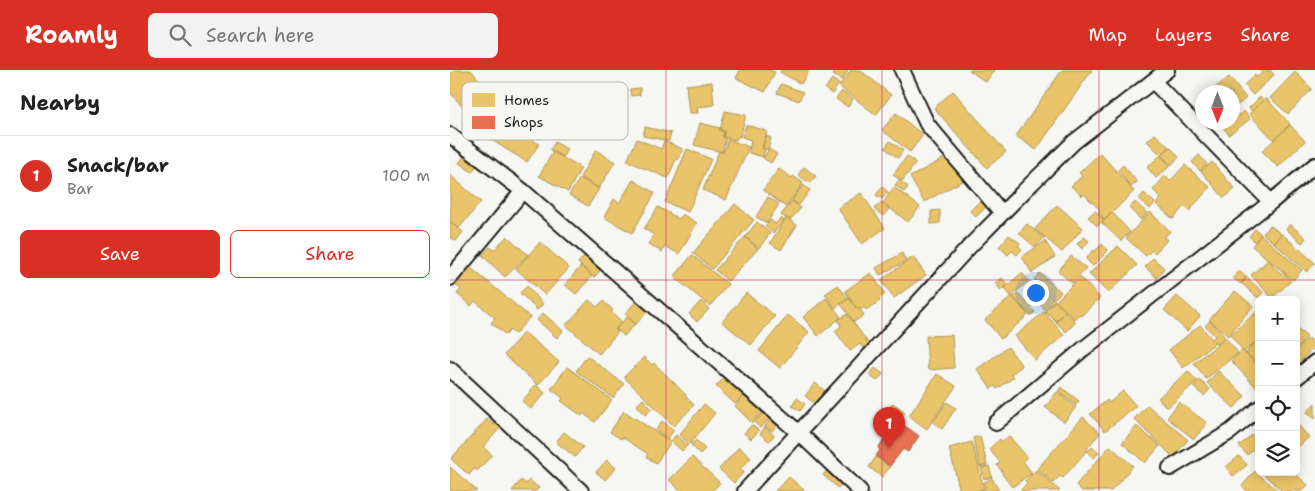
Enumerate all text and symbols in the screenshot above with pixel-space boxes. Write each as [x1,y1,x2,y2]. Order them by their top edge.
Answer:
search box [148,13,498,58]
text: Roamly [25,19,118,51]
icon: search [166,21,194,49]
text: Search here [206,23,315,48]
text: Map [1089,23,1127,47]
text: Layers [1155,23,1212,47]
text: Share [1240,23,1290,47]
legend [462,82,628,140]
north arrow [1195,85,1240,130]
text: Nearby [20,89,100,117]
text: Homes [504,91,549,109]
text: Shops [504,113,543,131]
text: Snack/bar [67,153,169,178]
text: 1 [32,165,40,186]
text: 100 m [382,165,430,186]
text: Bar [67,178,94,199]
button: Save [20,230,220,278]
button: Share [230,230,430,278]
your location [1023,280,1049,306]
map controls [1255,296,1300,476]
button: + [1255,296,1300,341]
button: − [1255,341,1300,386]
button: locate [1255,386,1300,431]
pin: 1 [873,407,905,448]
button: layers [1255,431,1300,476]

